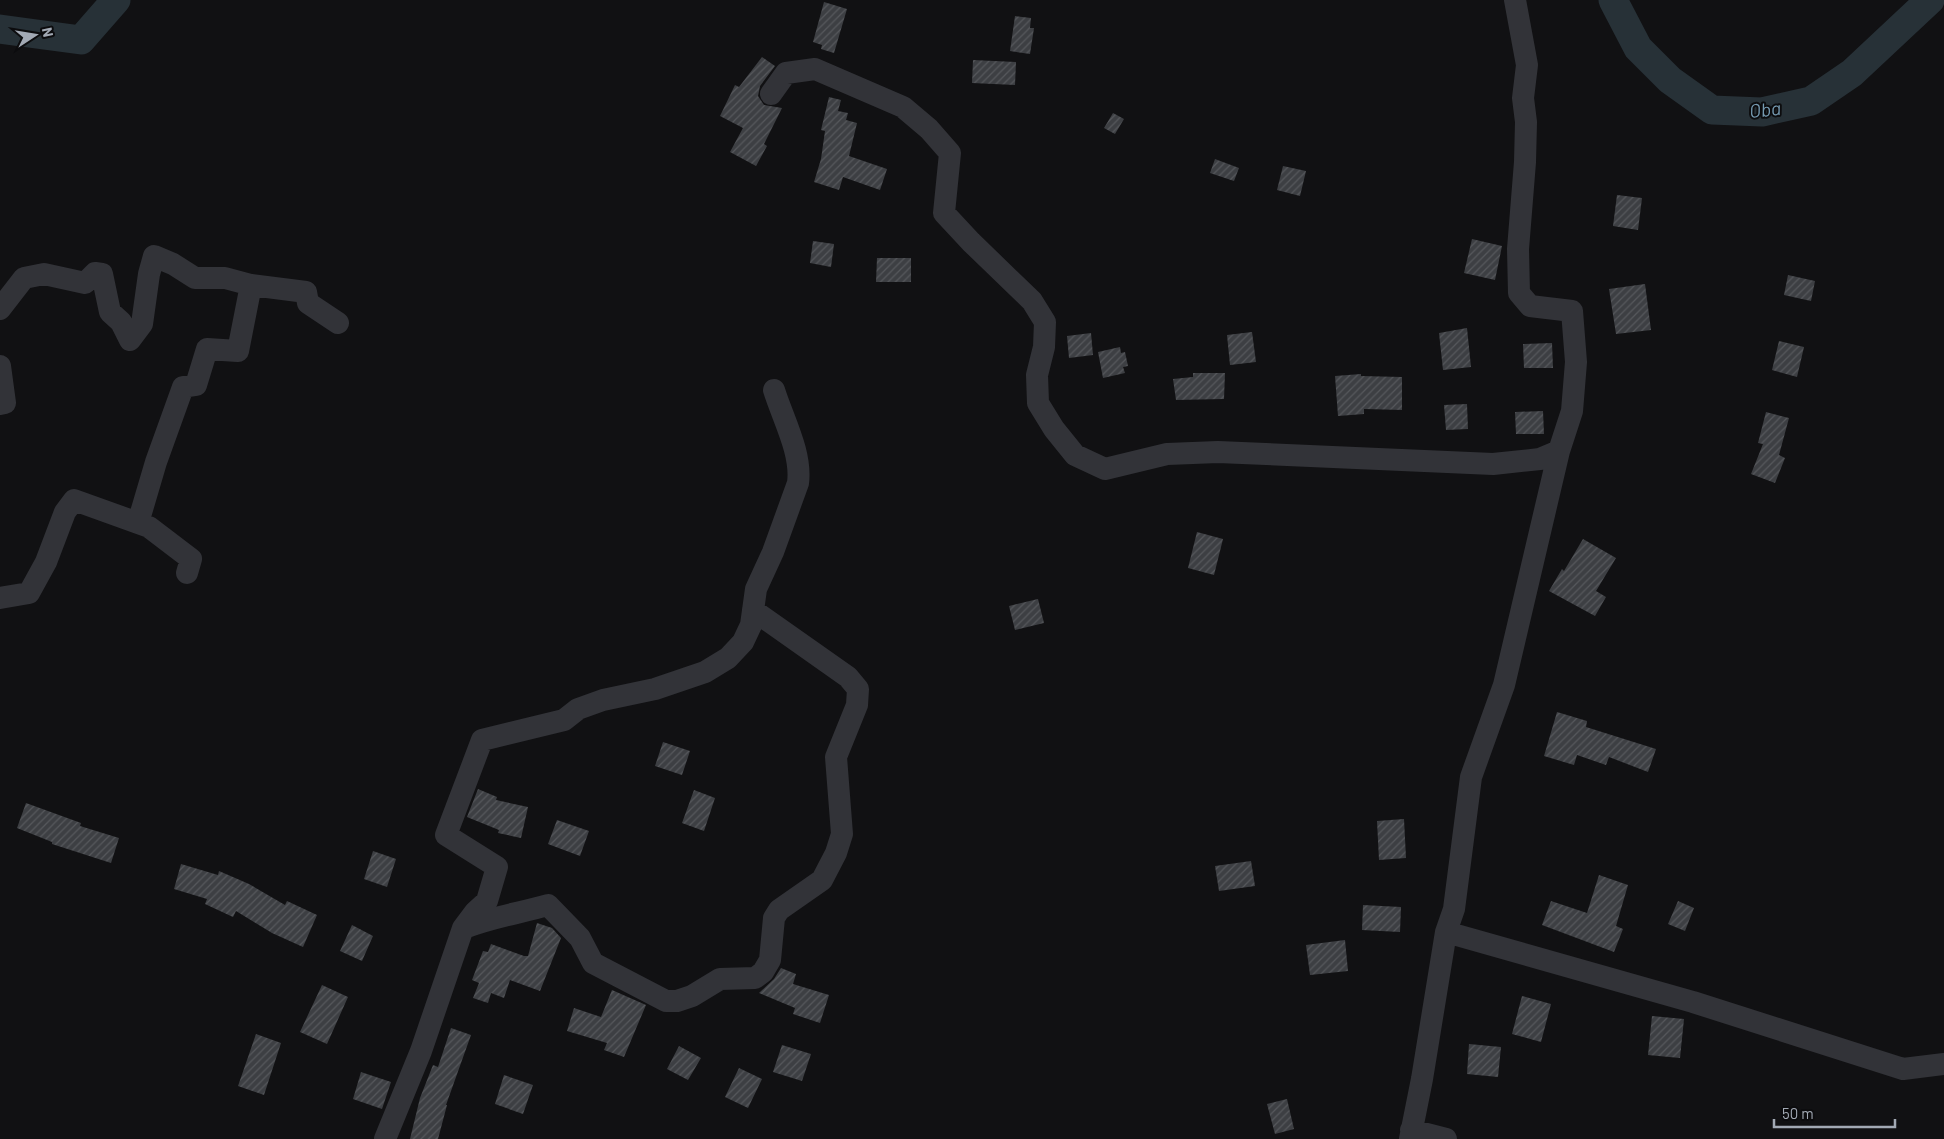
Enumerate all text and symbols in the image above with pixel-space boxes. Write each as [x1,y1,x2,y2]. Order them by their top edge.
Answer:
north arrow [10,10,60,60]
text: N [39,26,57,39]
water label: Oba [1748,96,1782,122]
scale bar [1774,1096,1895,1128]
text: 50 m [1782,1104,1814,1122]

